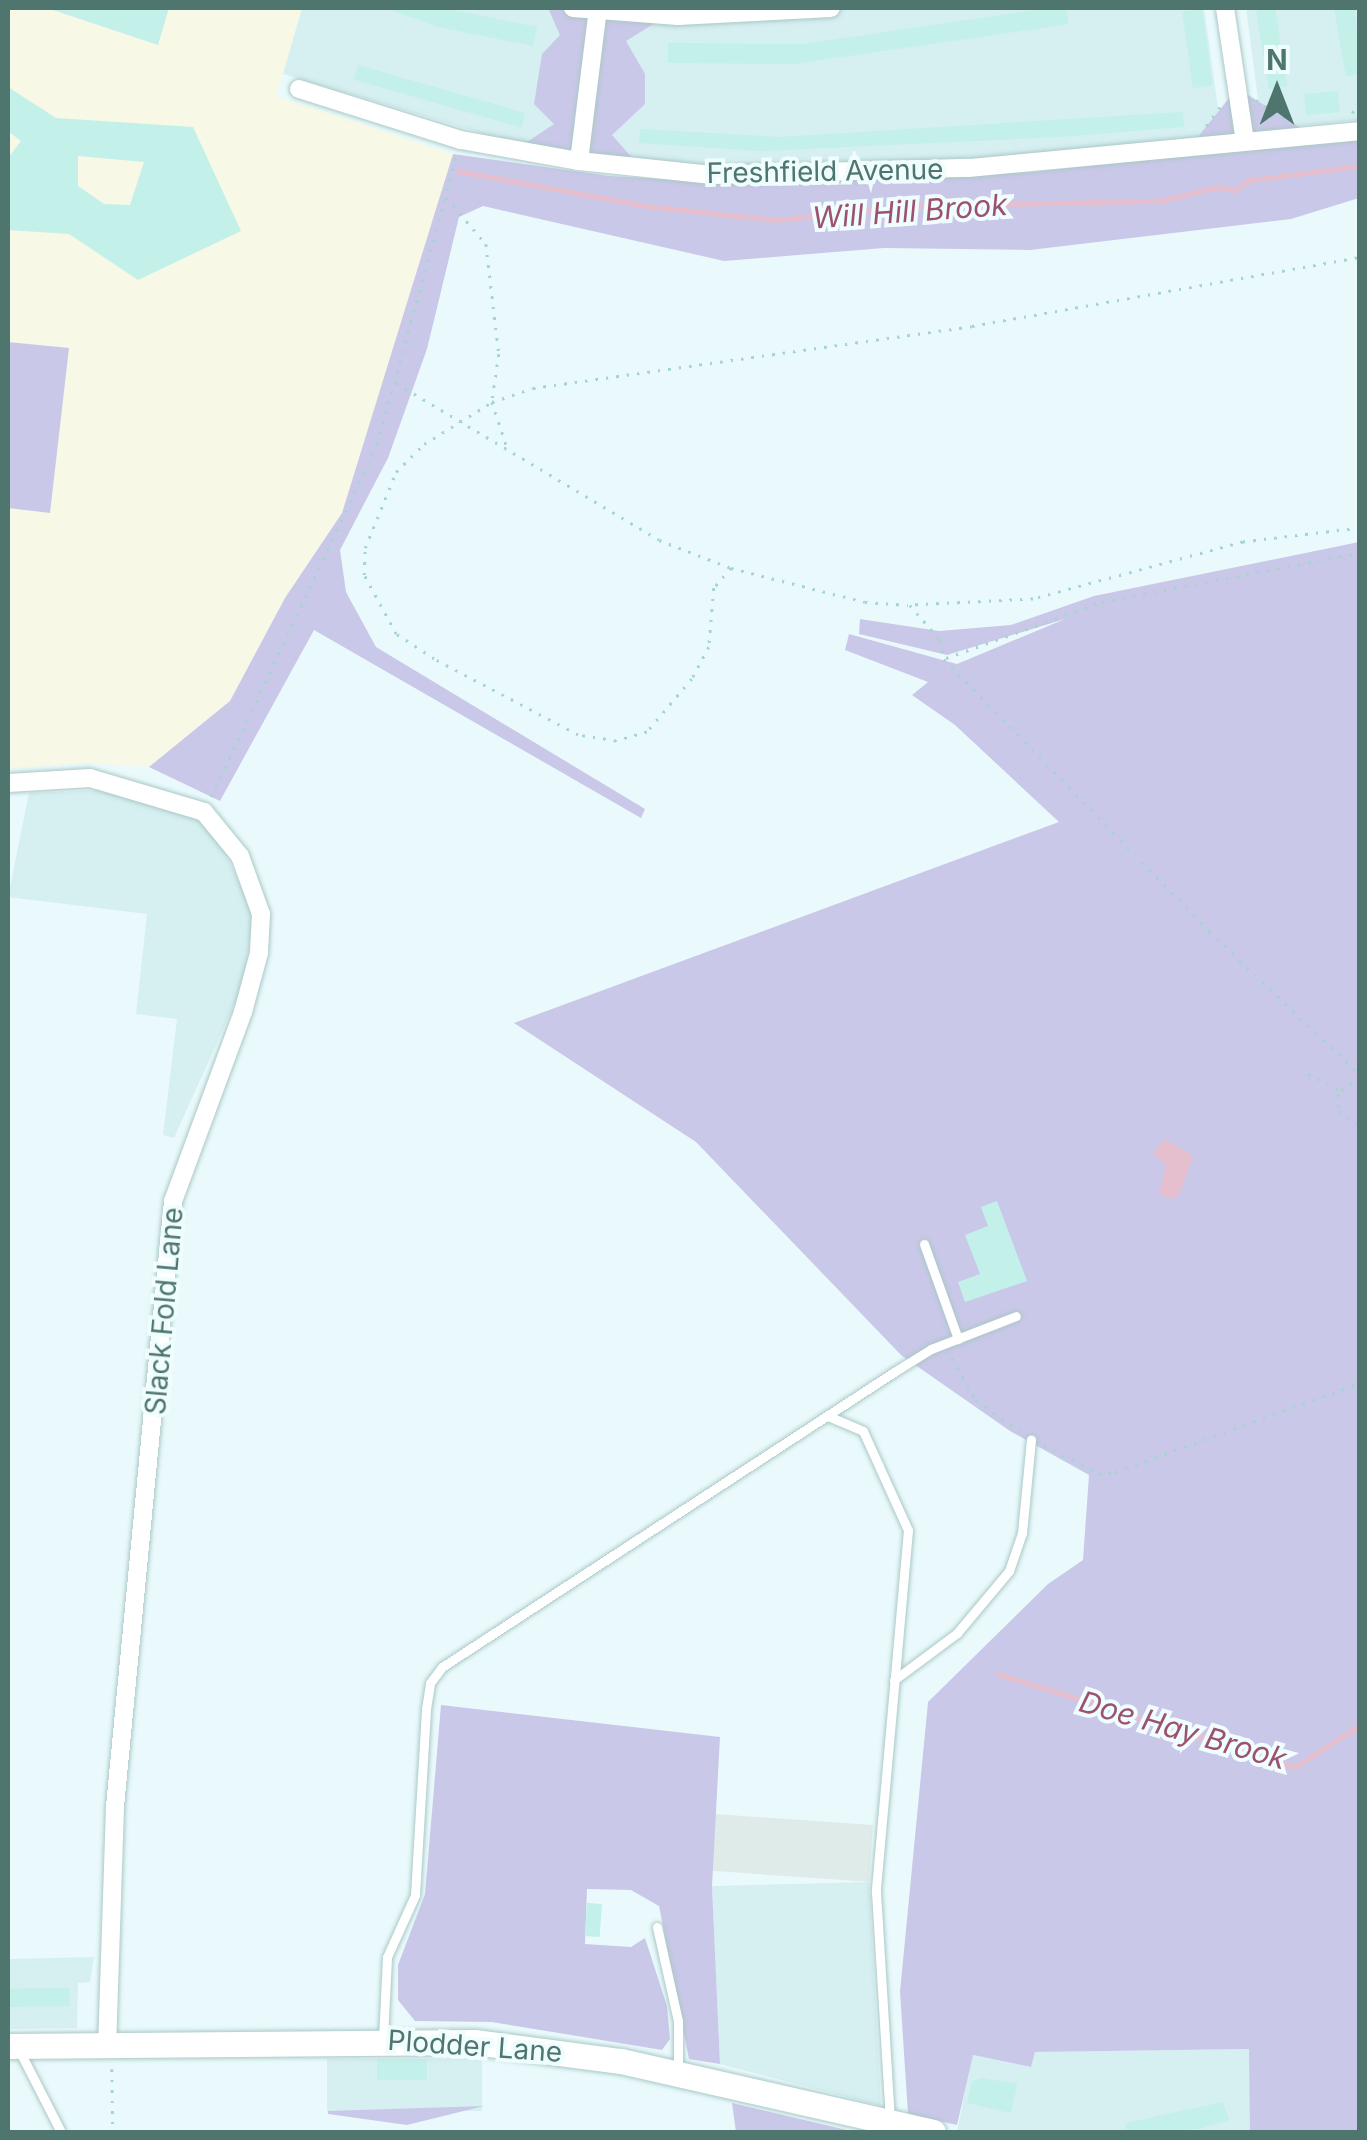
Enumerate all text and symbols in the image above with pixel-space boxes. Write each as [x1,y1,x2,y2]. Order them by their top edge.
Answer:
north arrow [1227,40,1327,140]
text: N [1266,43,1288,77]
street label: Freshfield Avenue [706,152,944,190]
water label: Will Hill Brook [811,186,1009,236]
street label: Slack Fold Lane [138,1206,190,1416]
water label: Doe Hay Brook [1075,1683,1291,1777]
street label: Plodder Lane [387,2023,563,2069]

